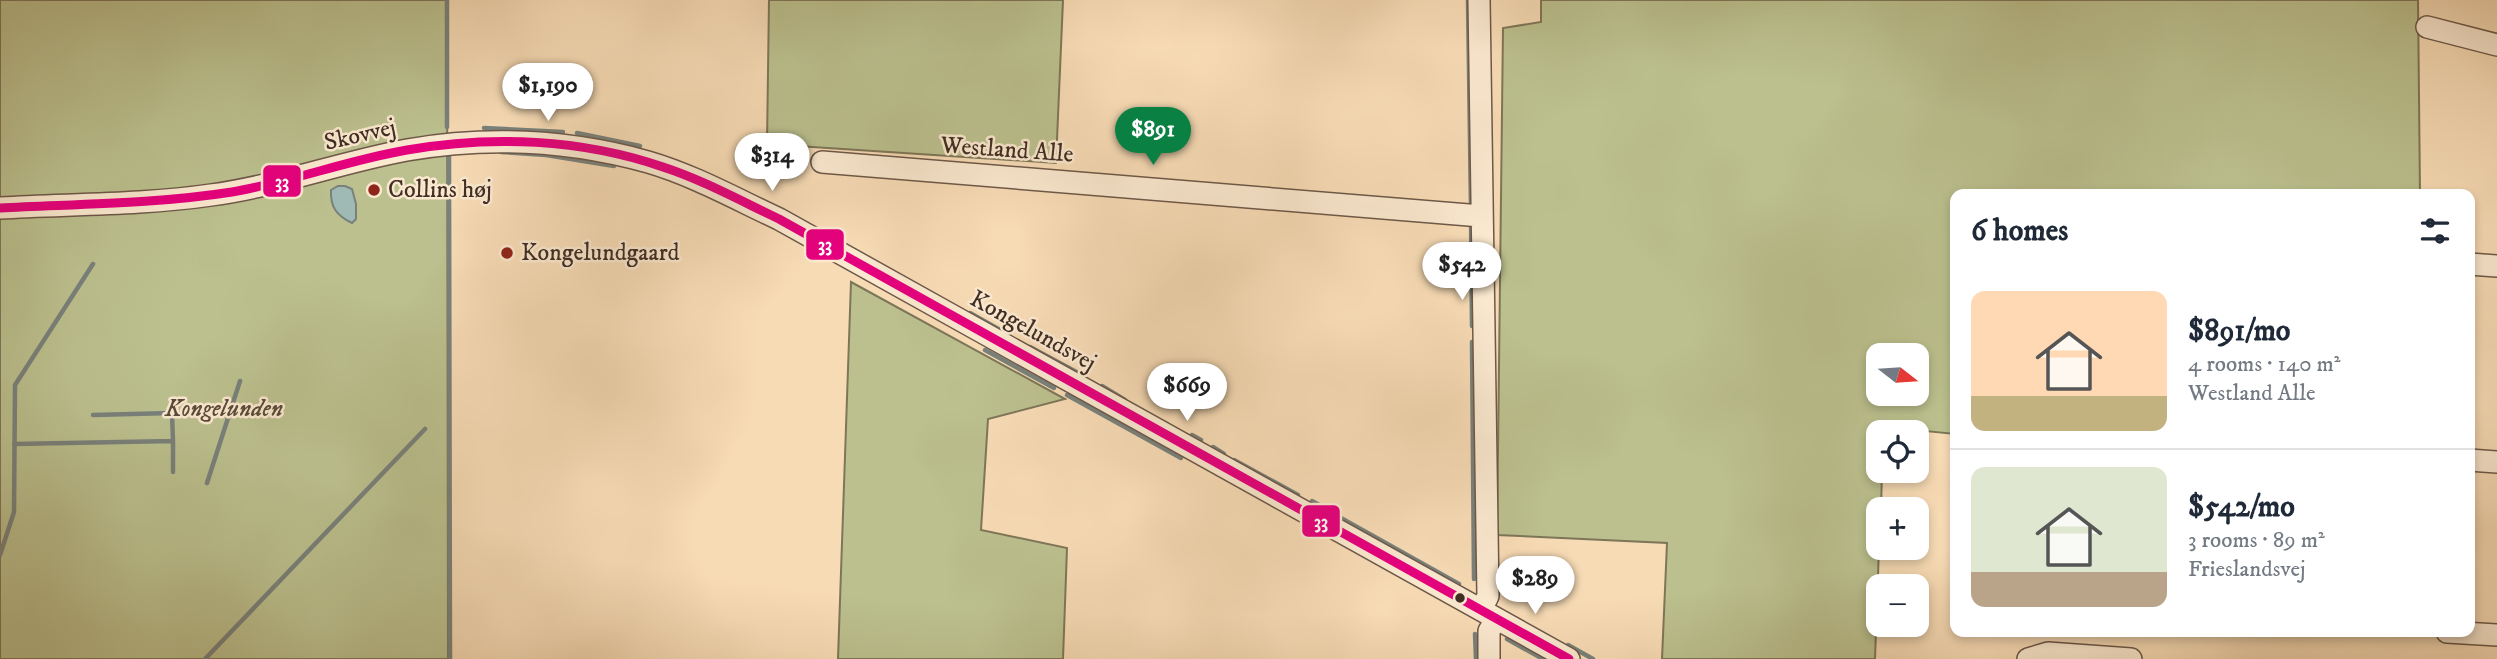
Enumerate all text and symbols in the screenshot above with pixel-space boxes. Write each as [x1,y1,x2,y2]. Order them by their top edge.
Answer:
pin: $1,190 [491,64,605,123]
text: $1,190 [518,71,578,100]
pin: $891 [1112,108,1194,167]
street label: Skovvej [321,112,399,158]
text: $891 [1131,115,1175,144]
street label: Westland Alle [939,130,1074,170]
pin: $314 [731,134,813,193]
text: $314 [751,141,793,170]
line badge: 33 [262,164,302,198]
text: 33 [275,171,289,194]
place label: Collins høj [388,175,492,205]
marker: Collins høj [366,182,382,198]
icon: filters [2416,212,2454,250]
text: 6 homes [1971,213,2068,250]
line badge: 33 [805,228,845,261]
text: 33 [818,234,832,257]
place label: Kongelundgaard [521,238,680,268]
pin: $542 [1421,243,1503,302]
marker: Kongelundgaard [499,245,515,261]
text: $542 [1438,250,1486,279]
street label: Kongelundsvej [965,284,1101,378]
text: $891/mo [2188,313,2290,350]
icon: home [2027,319,2111,403]
north arrow [1866,343,1928,406]
map controls [1866,343,1929,637]
text: 4 rooms · 140 m² [2188,350,2341,379]
pin: $669 [1146,364,1228,423]
text: $669 [1163,371,1211,400]
text: Westland Alle [2188,379,2315,408]
park label: Kongelunden [164,394,283,424]
button: locate [1866,420,1929,483]
text: $542/mo [2188,489,2295,526]
icon: home [2027,495,2111,579]
button: + [1866,497,1929,560]
line badge: 33 [1301,504,1341,538]
text: 33 [1314,511,1328,534]
text: 3 rooms · 89 m² [2188,526,2325,555]
text: Frieslandsvej [2188,555,2306,584]
pin: $289 [1494,556,1576,616]
text: $289 [1512,564,1558,593]
button: − [1866,574,1929,637]
unlabelled marker [1453,591,1467,605]

